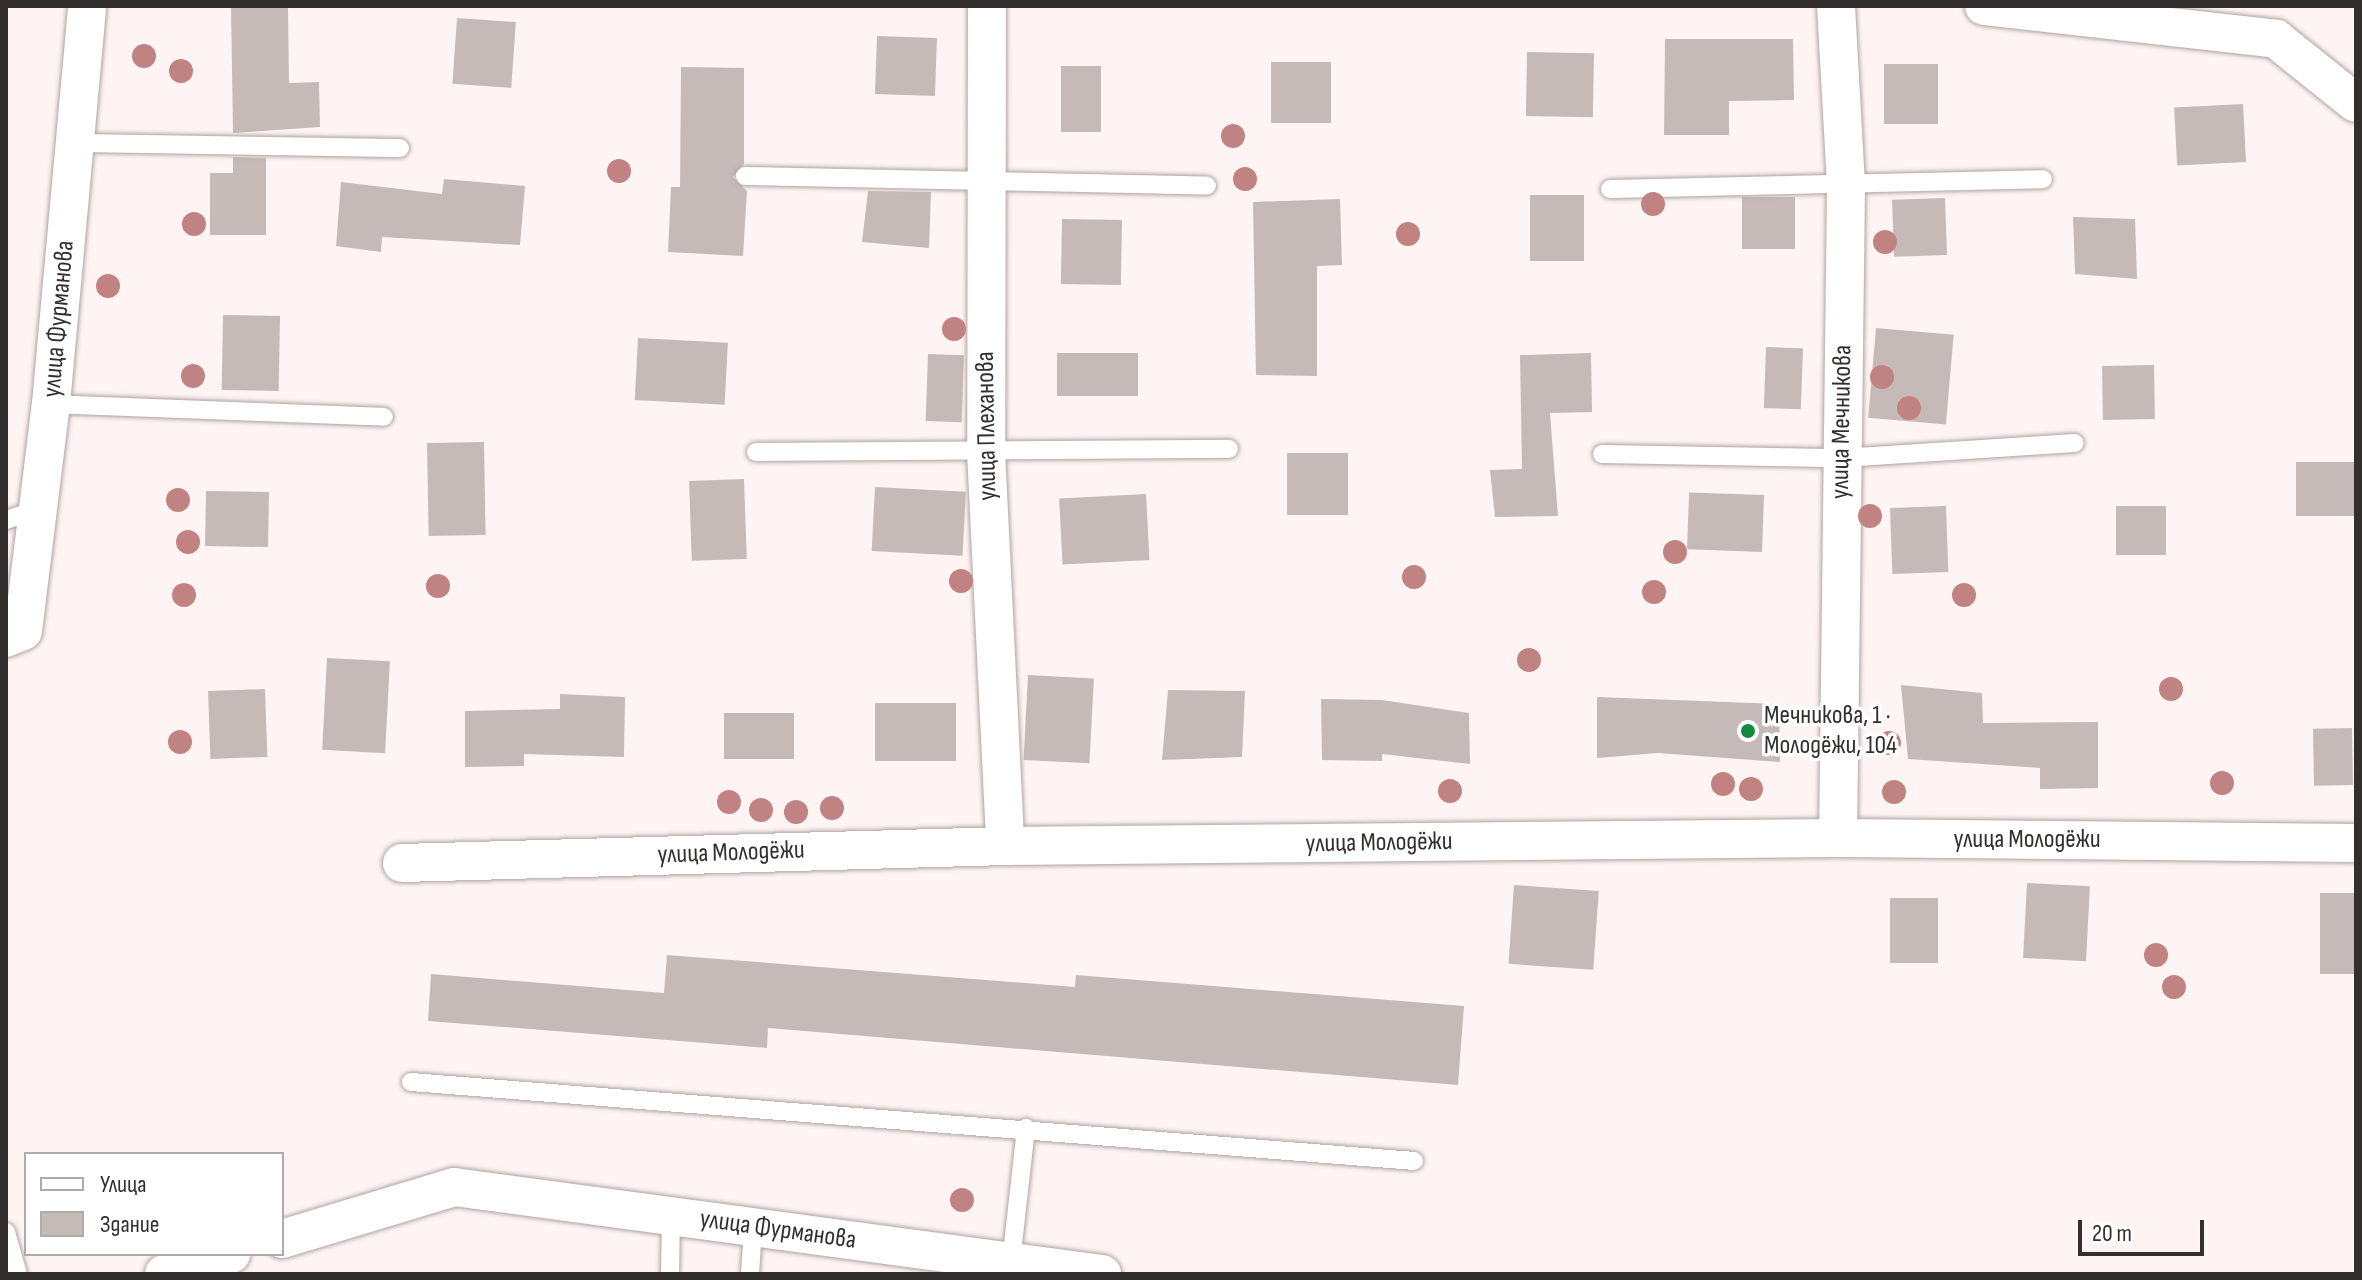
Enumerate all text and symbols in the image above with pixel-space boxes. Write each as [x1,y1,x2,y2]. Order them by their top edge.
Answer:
street label: улица Фурманова [37,239,81,399]
street label: улица Мечникова [1825,345,1859,499]
street label: улица Плеханова [970,351,1004,501]
place label: Мечникова, 1 · Молодёжи, 104 [1764,700,1897,762]
marker: Мечникова, 1 · Молодёжи, 104 [1739,722,1757,740]
street label: улица Молодёжи [1953,824,2101,856]
street label: улица Молодёжи [1305,826,1453,860]
street label: улица Молодёжи [657,835,805,871]
legend [24,1152,284,1256]
text: Улица [100,1170,146,1199]
street label: улица Фурманова [698,1204,858,1256]
scale bar [2082,1204,2208,1254]
text: Здание [100,1210,159,1239]
text: 20 m [2092,1219,2132,1248]

